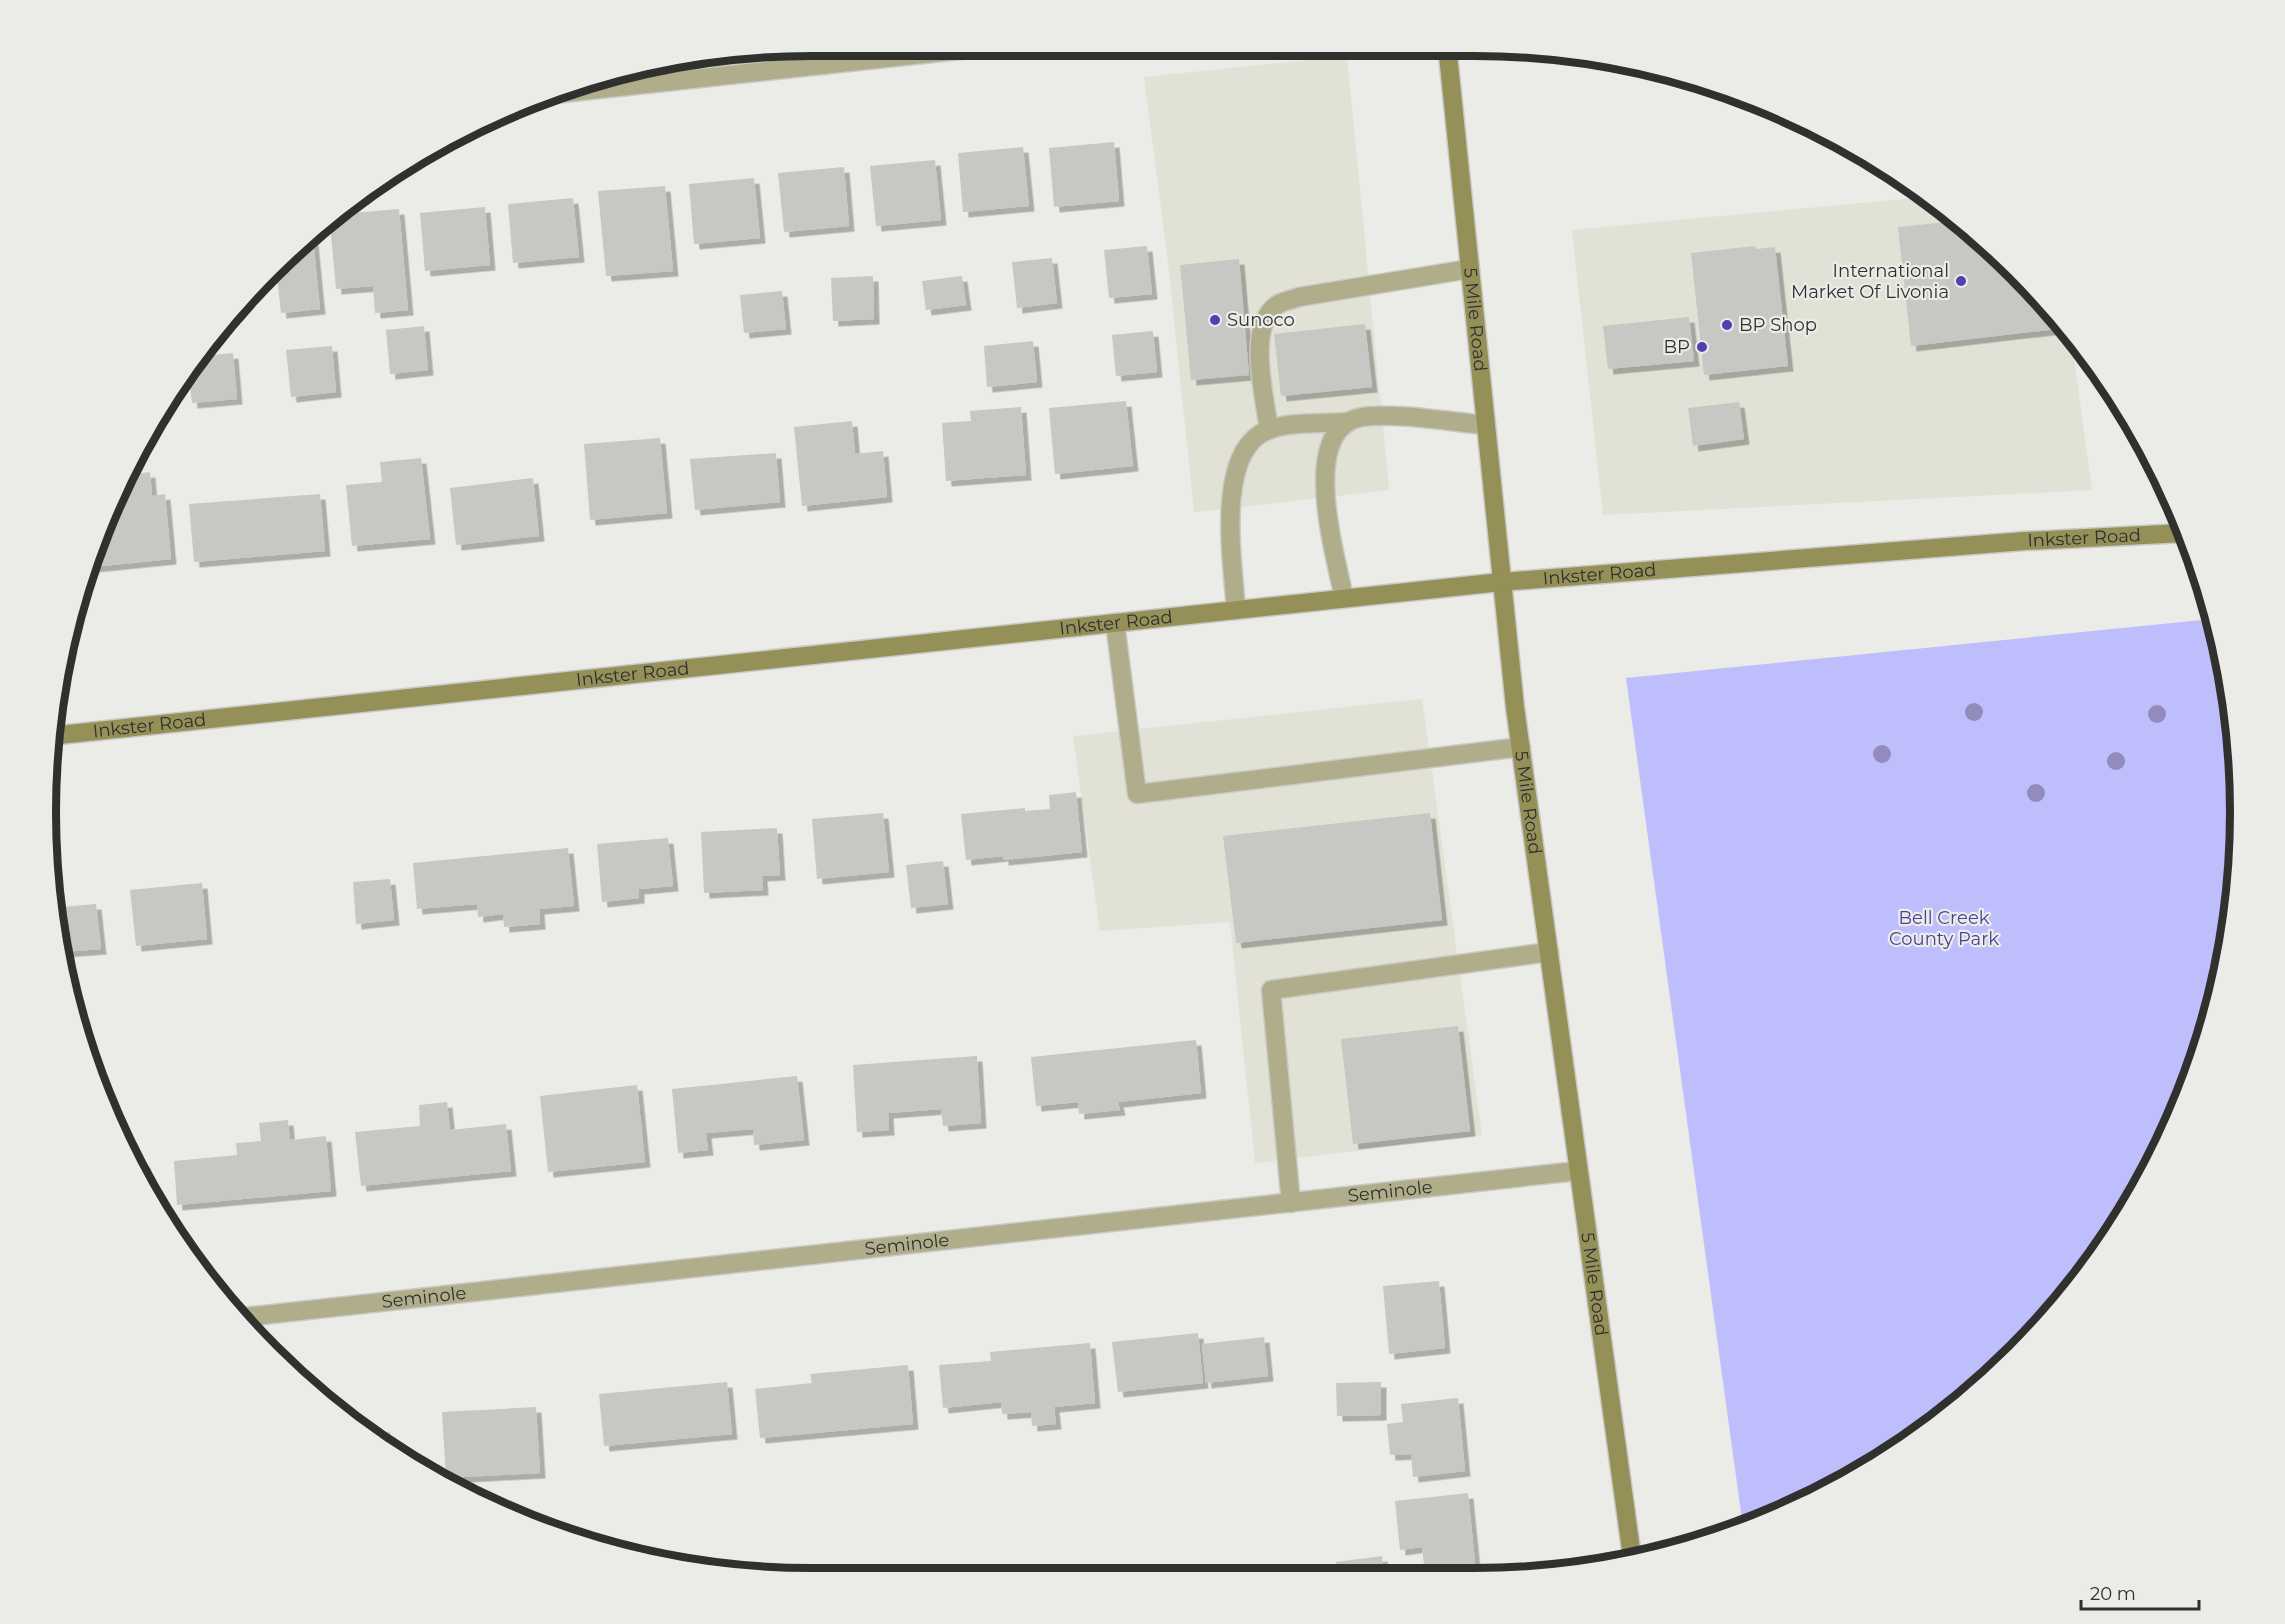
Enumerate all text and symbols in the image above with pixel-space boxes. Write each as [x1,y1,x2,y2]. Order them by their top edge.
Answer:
place label: International Market Of Livonia [1791,260,1949,303]
street label: 5 Mile Road [1459,266,1491,373]
marker: International Market Of Livonia [1954,274,1968,288]
place label: Sunoco [1227,309,1295,331]
marker: Sunoco [1208,313,1222,327]
place label: BP Shop [1739,314,1817,336]
marker: BP Shop [1720,318,1734,332]
place label: BP [1664,336,1690,358]
marker: BP [1695,340,1709,354]
street label: Inkster Road [2027,524,2142,552]
street label: Inkster Road [1542,559,1657,590]
street label: Inkster Road [1058,606,1174,640]
street label: Inkster Road [575,657,690,691]
street label: Inkster Road [92,709,207,742]
street label: 5 Mile Road [1510,749,1546,856]
park label: Bell Creek County Park [1889,907,1999,950]
street label: Seminole [1347,1176,1434,1207]
street label: Seminole [863,1229,951,1260]
street label: 5 Mile Road [1576,1231,1612,1337]
street label: Seminole [380,1282,467,1313]
scale bar [2081,1573,2200,1611]
text: 20 m [2090,1583,2136,1605]

